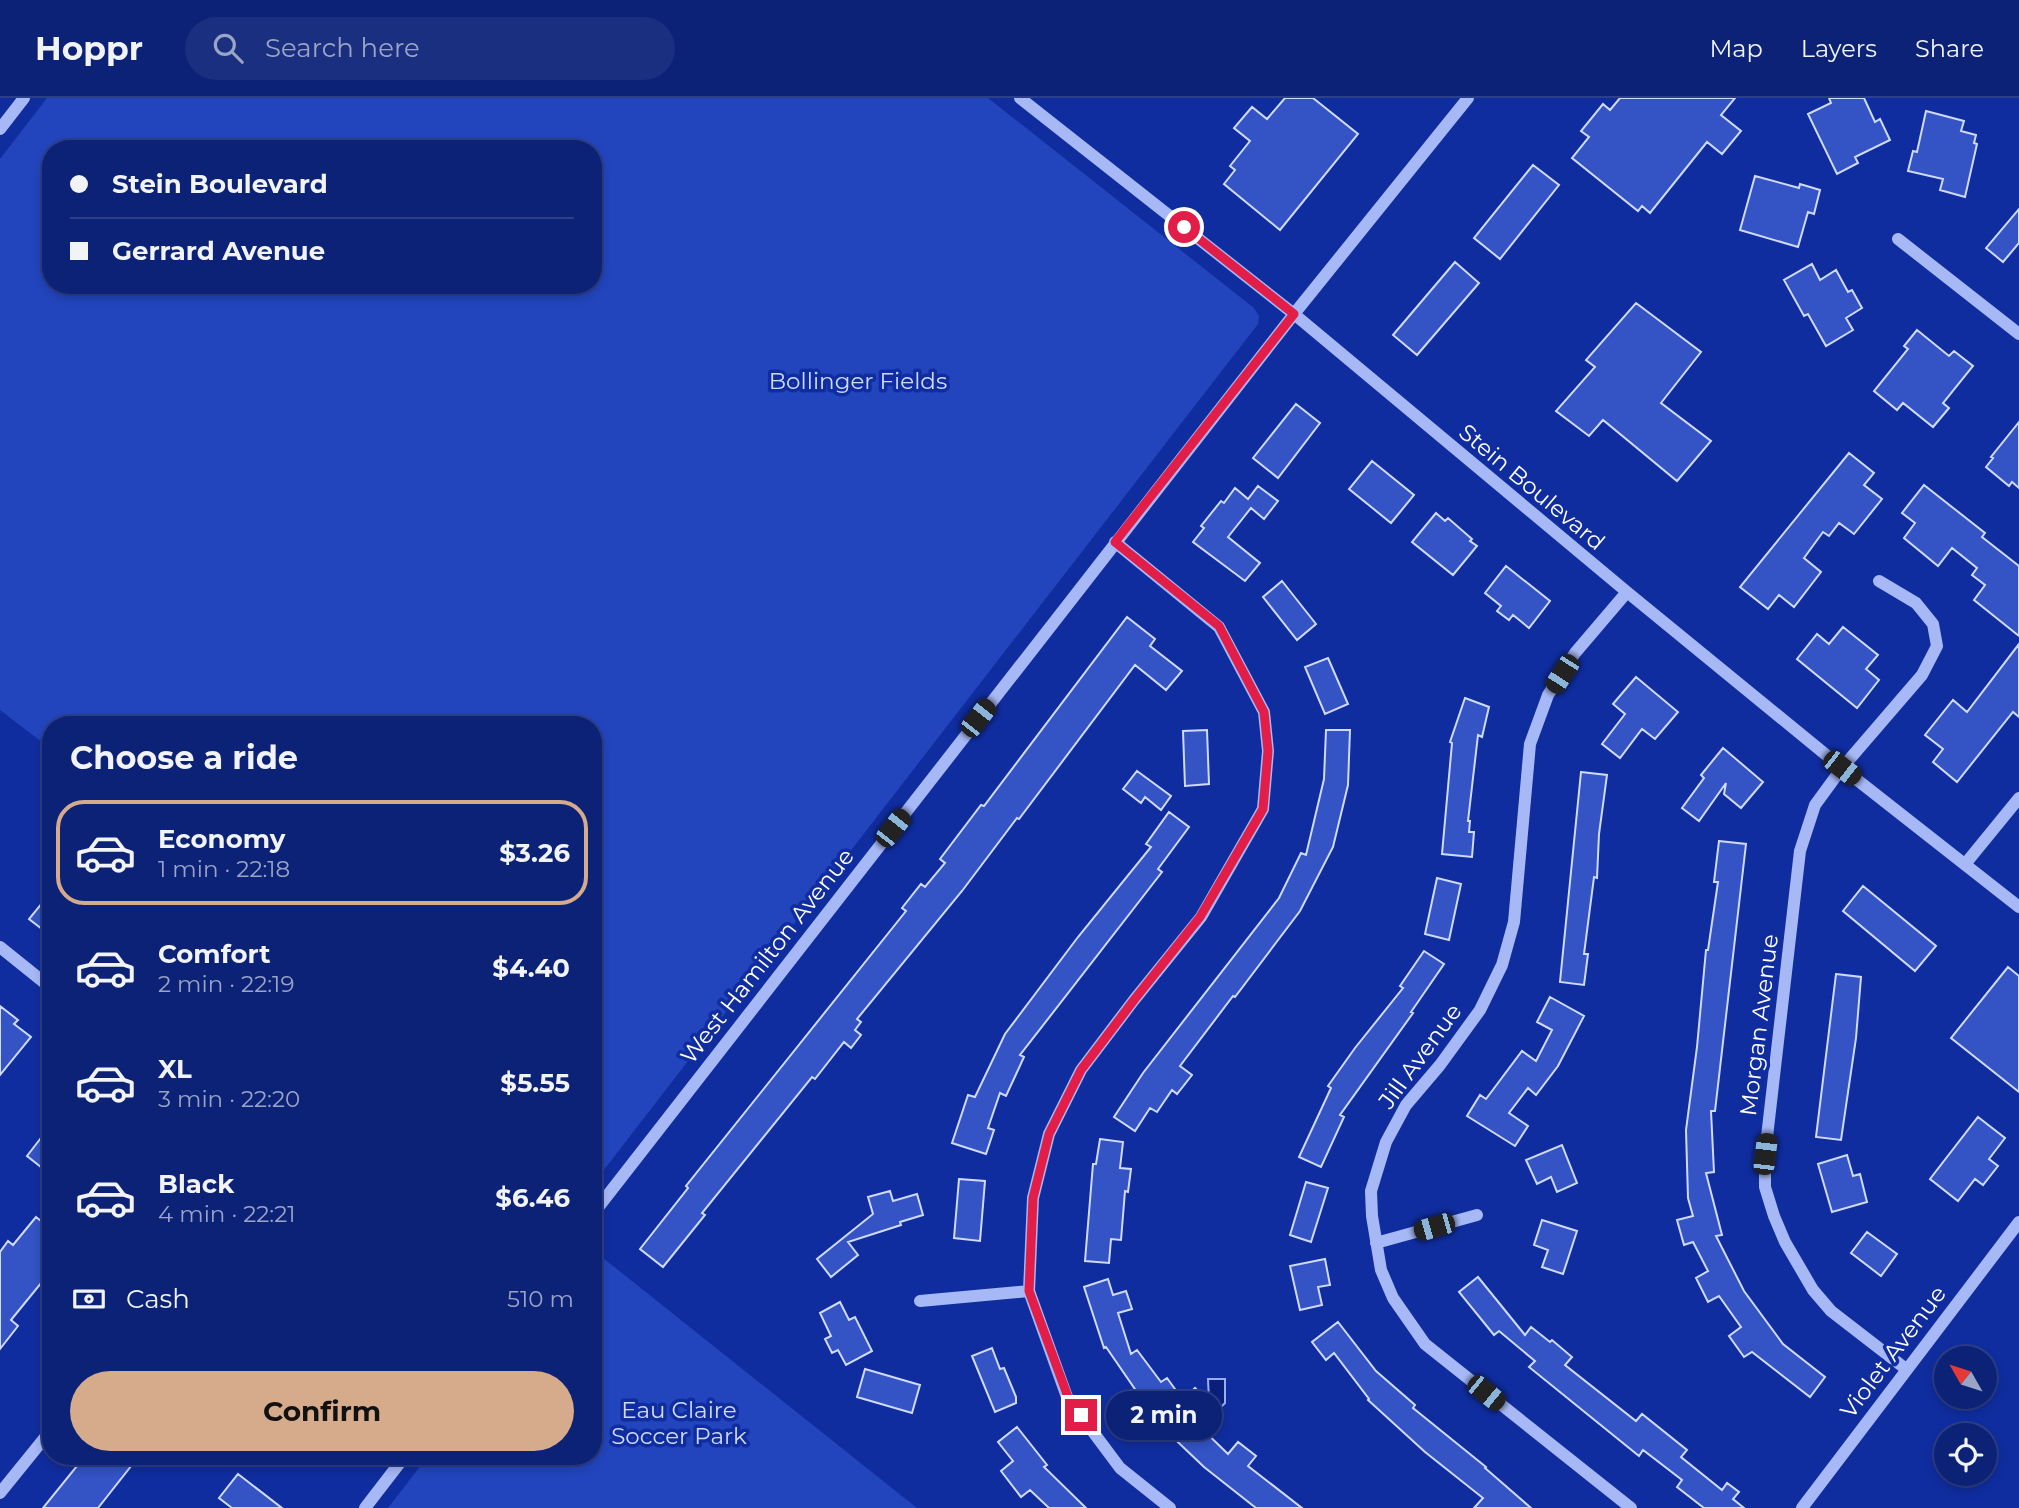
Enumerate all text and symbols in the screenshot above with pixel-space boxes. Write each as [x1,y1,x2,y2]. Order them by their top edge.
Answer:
search box [185,17,675,80]
text: Hoppr [35,28,143,68]
icon: search [209,29,247,67]
text: Search here [265,32,420,64]
text: Map [1709,34,1763,63]
text: Layers [1801,34,1877,63]
text: Share [1915,34,1984,63]
text: Stein Boulevard [112,168,328,200]
route start [1168,211,1200,243]
text: Gerrard Avenue [112,235,325,267]
park label: Bollinger Fields [769,367,947,395]
street label: Stein Boulevard [1453,418,1611,556]
car [1542,651,1583,697]
car [957,695,1000,741]
text: Choose a ride [70,738,298,777]
car [1819,747,1866,789]
car [872,805,915,851]
icon: car [74,821,137,884]
text: Economy [158,823,285,855]
text: $3.26 [499,837,570,869]
street label: West Hamilton Avenue [674,843,860,1069]
text: 1 min · 22:18 [158,855,290,883]
street label: Morgan Avenue [1734,932,1784,1118]
icon: car [74,936,137,999]
text: Comfort [158,938,270,970]
text: $4.40 [492,952,570,984]
text: 2 min · 22:19 [158,970,294,998]
street label: Jill Avenue [1372,998,1467,1115]
icon: car [74,1051,137,1114]
text: XL [158,1053,192,1085]
text: $5.55 [500,1067,570,1099]
text: 3 min · 22:20 [158,1085,300,1113]
car [1753,1132,1778,1176]
icon: car [74,1166,137,1229]
text: Black [158,1168,234,1200]
text: $6.46 [495,1182,570,1214]
text: 4 min · 22:21 [158,1200,296,1228]
car [1411,1211,1458,1243]
icon: cash [70,1280,108,1318]
street label: Violet Avenue [1834,1280,1952,1424]
text: Cash [126,1283,190,1315]
text: 510 m [507,1285,574,1313]
north arrow [1934,1346,1997,1409]
map controls [1934,1346,1997,1486]
button: Confirm [70,1371,574,1451]
car [1464,1372,1509,1414]
callout: 2 min [1106,1390,1221,1440]
park label: Eau Claire Soccer Park [611,1396,747,1450]
route end [1065,1399,1097,1431]
text: 2 min [1130,1401,1198,1429]
button: locate [1934,1423,1997,1486]

